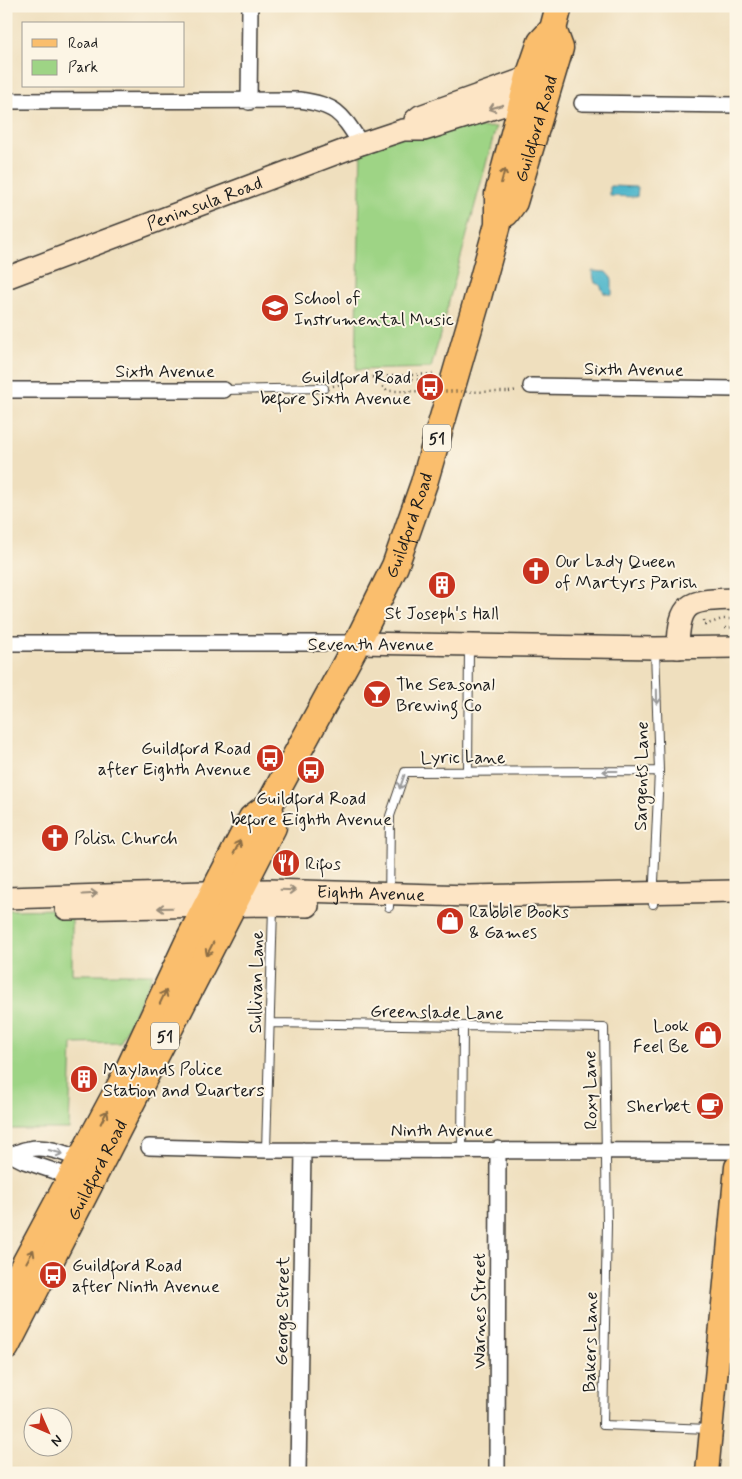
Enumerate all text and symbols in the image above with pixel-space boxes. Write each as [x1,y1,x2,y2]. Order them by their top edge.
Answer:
legend [22,22,185,88]
text: Road [68,34,98,54]
text: Park [68,58,98,78]
street label: Guildford Road [510,73,564,185]
one-way arrow [489,102,505,112]
one-way arrow [498,169,508,185]
street label: Peninsula Road [144,171,266,237]
place label: School of Instrumental Music [294,287,454,332]
school or university icon: School of Instrumental Music [260,293,290,323]
street label: Sixth Avenue [584,357,684,383]
street label: Sixth Avenue [115,360,215,384]
place label: Guildford Road before Sixth Avenue [260,366,411,413]
bus stop icon: Guildford Road before Sixth Avenue [415,372,445,402]
road number: 51 [423,424,451,452]
street label: Guildford Road [380,470,439,583]
place label: Our Lady Queen of Martyrs Parish [555,550,697,595]
church icon: Our Lady Queen of Martyrs Parish [521,556,551,586]
building icon: St Joseph's Hall [427,570,457,600]
place label: St Joseph's Hall [385,602,499,626]
street label: Seventh Avenue [308,633,434,657]
place label: The Seasonal Brewing Co [396,673,495,720]
bar icon: The Seasonal Brewing Co [362,679,392,709]
one-way arrow [652,688,662,705]
street label: Sargents Lane [629,721,656,831]
place label: Guildford Road after Eighth Avenue [98,737,251,782]
bus stop icon: Guildford Road after Eighth Avenue [255,743,285,773]
street label: Lyric Lane [421,746,505,770]
bus stop icon: Guildford Road before Eighth Avenue [296,755,326,785]
one-way arrow [602,766,618,776]
one-way arrow [397,773,406,789]
place label: Guildford Road before Eighth Avenue [230,787,392,834]
church icon: Polish Church [40,823,70,853]
place label: Polish Church [74,827,178,851]
one-way arrow [232,840,242,855]
restaurant icon: Rifos [271,848,301,878]
place label: Rifos [305,852,341,878]
street label: Eighth Avenue [316,880,425,908]
one-way arrow [280,886,296,895]
one-way arrow [82,890,98,899]
place label: Rabble Books & Games [469,900,569,945]
one-way arrow [158,903,174,913]
shop icon: Rabble Books & Games [435,906,465,936]
street label: Sullivan Lane [244,931,270,1034]
one-way arrow [205,941,214,956]
one-way arrow [158,990,168,1005]
street label: Greenslade Lane [370,1000,504,1026]
place label: Look Feel Be [633,1014,689,1059]
shop icon: Look Feel Be [693,1020,723,1050]
road number: 51 [151,1022,179,1050]
street label: Roxy Lane [578,1050,604,1130]
place label: Maylands Police Station and Quarters [103,1058,265,1103]
building icon: Maylands Police Station and Quarters [69,1064,99,1094]
cafe icon: Sherbet [695,1091,725,1121]
place label: Sherbet [626,1095,691,1119]
one-way arrow [100,1110,109,1125]
street label: Guildford Road [62,1116,134,1225]
street label: Ninth Avenue [391,1119,493,1143]
one-way arrow [48,1148,64,1157]
one-way arrow [25,1250,35,1264]
street label: Warnes Street [468,1253,492,1369]
place label: Guildford Road after Ninth Avenue [72,1254,220,1299]
street label: George Street [270,1256,297,1366]
bus stop icon: Guildford Road after Ninth Avenue [38,1260,68,1290]
street label: Bakers Lane [578,1291,604,1393]
north arrow [22,1406,72,1456]
text: N [47,1431,66,1450]

